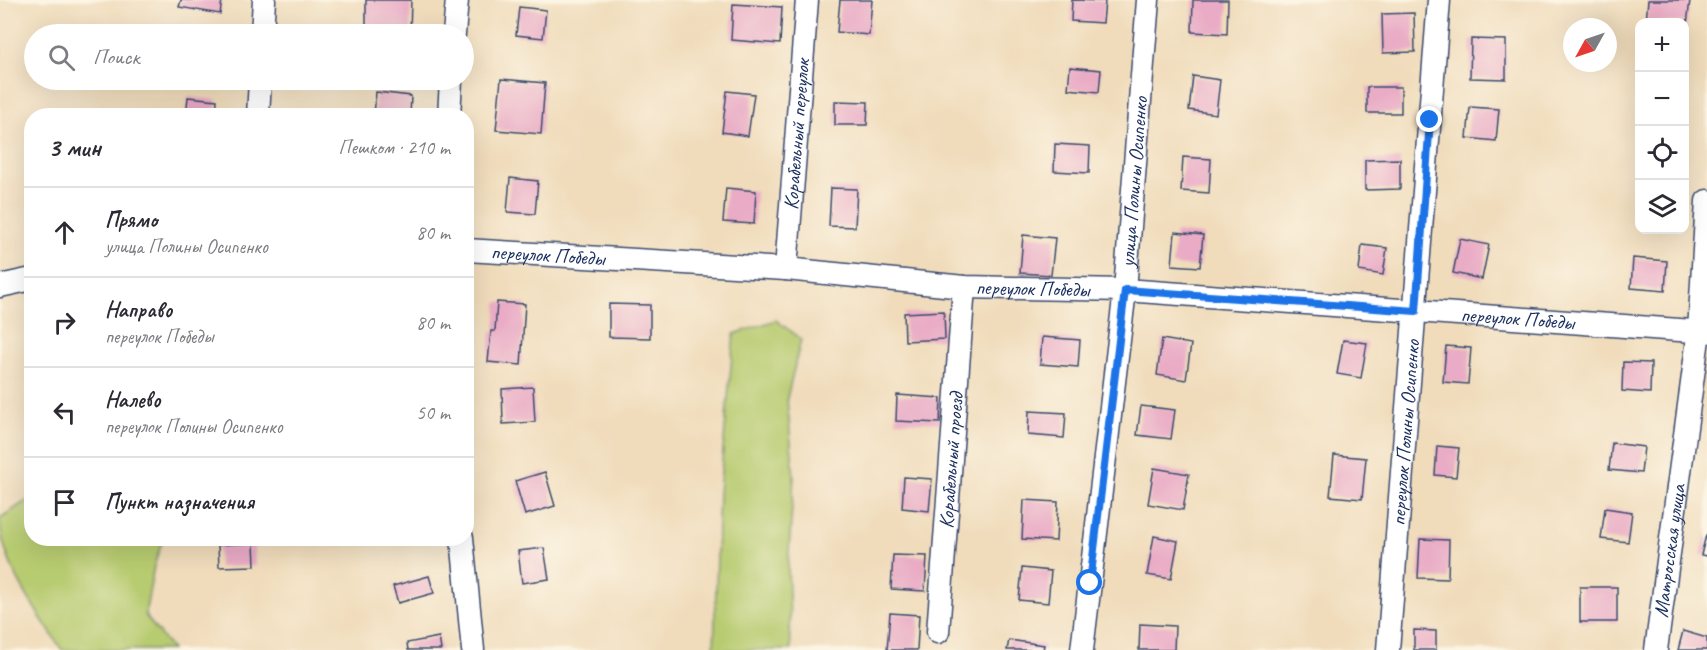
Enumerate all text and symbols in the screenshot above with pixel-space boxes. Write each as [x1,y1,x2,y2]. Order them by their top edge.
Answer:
north arrow [1563,18,1617,72]
map controls [1635,18,1689,234]
button: + [1635,18,1689,72]
search box [24,24,474,90]
icon: search [45,41,78,74]
text: Поиск [93,43,139,71]
street label: Корабельный переулок [778,56,816,211]
button: − [1635,72,1689,126]
street label: улица Полины Осипенко [1114,94,1153,270]
route end [1416,106,1442,132]
button: locate [1635,126,1689,180]
text: 3 мин [48,131,101,164]
text: Пешком · 210 m [338,135,450,160]
button: layers [1635,180,1689,234]
text: Прямо [105,206,157,234]
icon: ahead [48,216,81,249]
text: 80 m [416,220,450,245]
text: улица Полины Осипенко [105,234,268,259]
street label: переулок Победы [490,239,607,271]
street label: переулок Победы [975,274,1092,302]
text: Направо [105,296,172,324]
street label: переулок Победы [1460,301,1577,336]
icon: right [48,306,81,339]
text: 80 m [416,310,450,335]
text: переулок Победы [105,324,213,349]
street label: переулок Полины Осипенко [1385,337,1425,527]
text: Налево [105,386,161,414]
street label: Корабельный проезд [933,389,969,529]
icon: left [48,396,81,429]
text: 50 m [416,400,450,425]
text: переулок Полины Осипенко [105,414,283,439]
street label: Матросская улица [1648,481,1691,619]
icon: arrive [48,486,81,519]
text: Пункт назначения [105,488,254,516]
route start [1076,569,1102,595]

